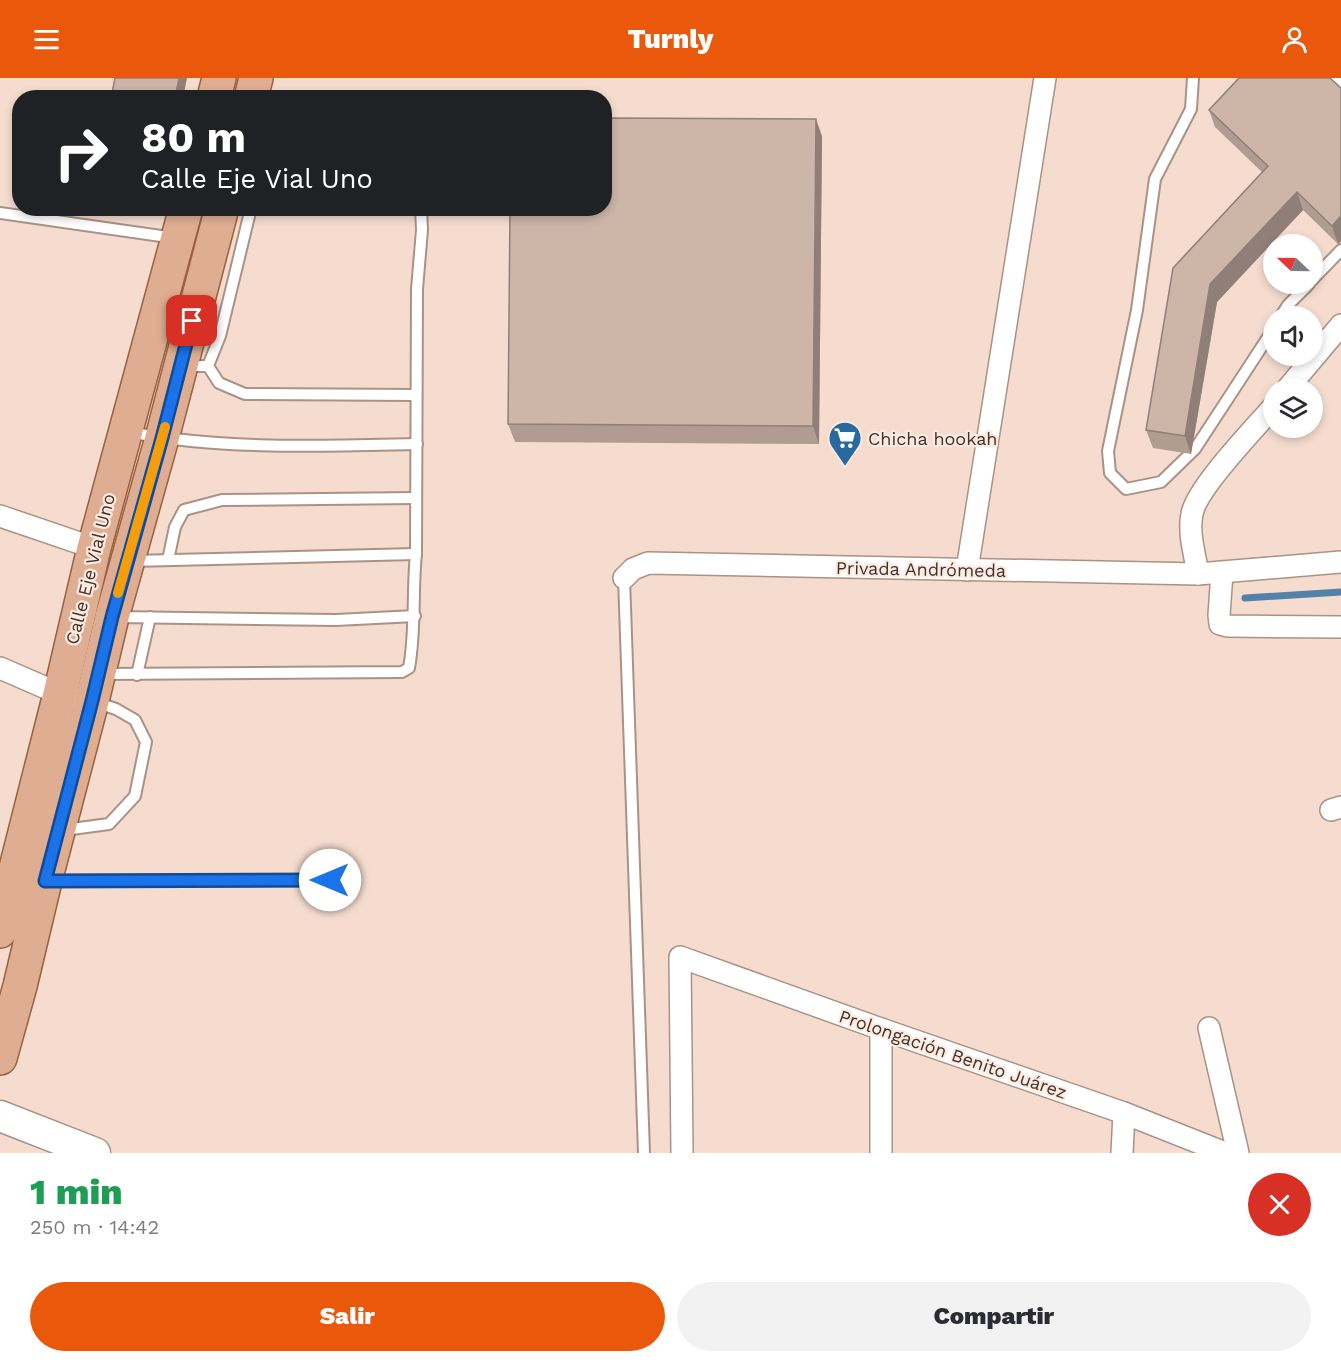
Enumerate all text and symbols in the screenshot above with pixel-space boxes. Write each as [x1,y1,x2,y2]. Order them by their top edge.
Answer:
icon: menu [30,23,63,56]
text: Turnly [627,23,714,55]
icon: person [1278,23,1311,56]
text: 80 m [141,113,246,162]
icon: right [42,114,120,192]
text: Calle Eje Vial Uno [141,163,373,195]
north arrow [1263,234,1323,294]
map controls [1263,234,1323,438]
pin [166,295,217,346]
icon: arrive [175,304,208,337]
button: sound [1263,306,1323,366]
button: layers [1263,378,1323,438]
supermarket icon: Chicha hookah [827,420,863,467]
place label: Chicha hookah [868,428,998,449]
street label: Calle Eje Vial Uno [61,491,119,647]
street label: Privada Andrómeda [836,557,1006,581]
position arrow [298,848,362,912]
street label: Prolongación Benito Juárez [836,1005,1070,1103]
text: 1 min [30,1171,123,1213]
button: close [1248,1173,1311,1236]
text: 250 m · 14:42 [30,1215,159,1239]
button: Salir [30,1282,665,1351]
button: Compartir [677,1282,1311,1351]

